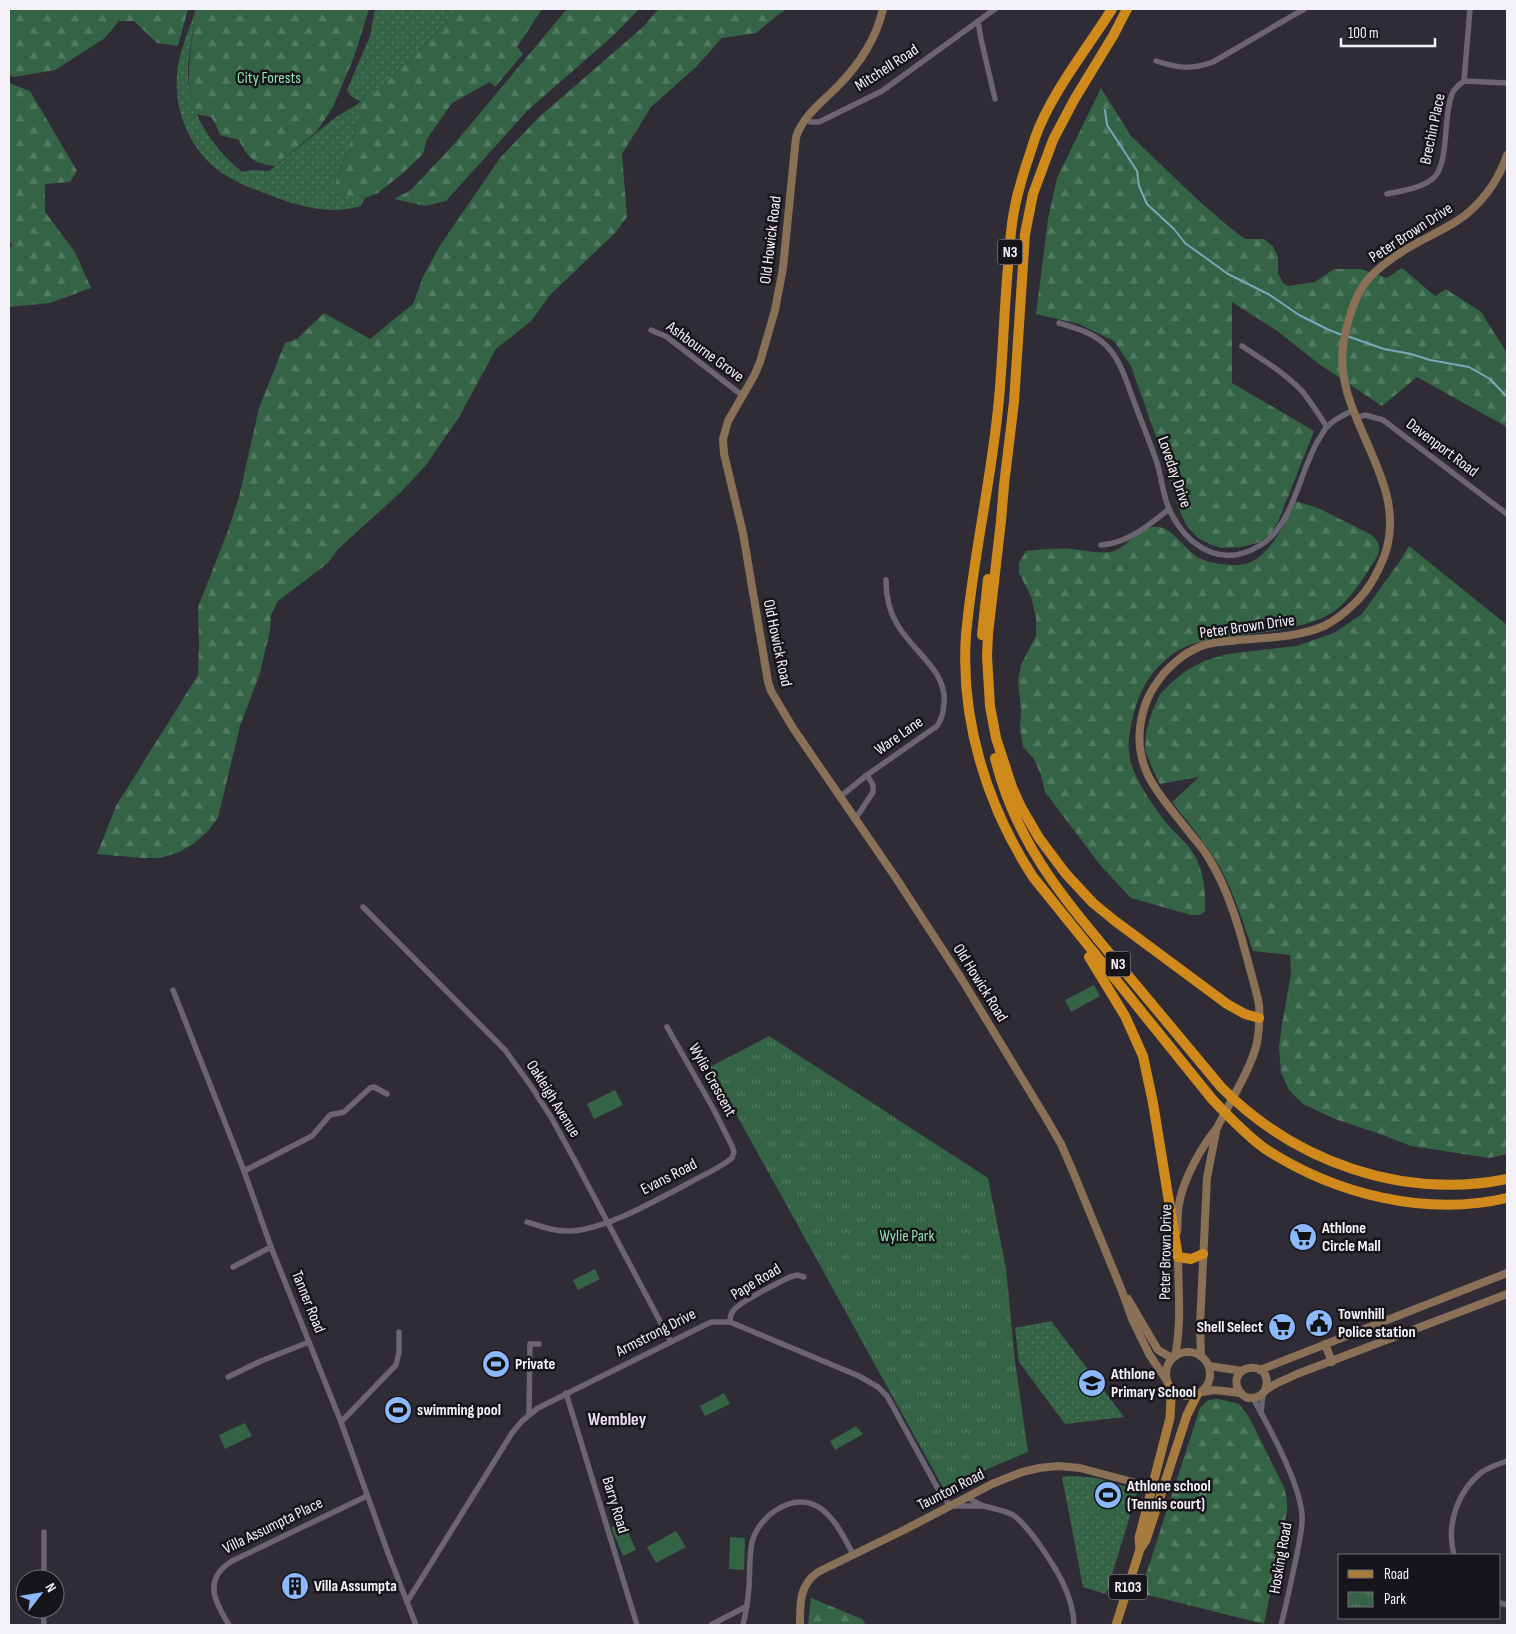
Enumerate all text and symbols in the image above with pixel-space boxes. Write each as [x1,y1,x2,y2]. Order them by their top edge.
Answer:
scale bar [1341,15,1435,47]
text: 100 m [1348,24,1379,43]
street label: Mitchell Road [852,40,922,96]
park label: City Forests [237,69,301,88]
street label: Brechin Place [1416,92,1450,166]
street label: Old Howick Road [756,195,786,285]
street label: Peter Brown Drive [1366,199,1456,267]
road number: N3 [998,240,1022,264]
street label: Ashbourne Grove [662,317,747,386]
street label: Davenport Road [1402,415,1482,481]
street label: Loveday Drive [1153,434,1195,510]
street label: Old Howick Road [759,598,795,688]
street label: Peter Brown Drive [1198,611,1296,643]
street label: Ware Lane [871,712,927,760]
street label: Old Howick Road [949,940,1011,1026]
road number: N3 [1106,952,1130,976]
street label: Wylie Crescent [684,1040,740,1120]
street label: Oakleigh Avenue [522,1057,584,1141]
street label: Evans Road [638,1155,700,1199]
street label: Peter Brown Drive [1156,1204,1176,1300]
place label: Athlone Circle Mall [1321,1219,1381,1256]
supermarket icon: Athlone Circle Mall [1288,1222,1318,1252]
park label: Wylie Park [879,1227,935,1246]
street label: Pape Road [728,1260,784,1304]
street label: Tanner Road [287,1268,329,1336]
street label: Armstrong Drive [612,1305,699,1362]
place label: Townhill Police station [1338,1305,1416,1342]
public building icon: Townhill Police station [1304,1308,1334,1338]
supermarket icon: Shell Select [1267,1312,1297,1342]
place label: Shell Select [1197,1318,1263,1337]
sports icon: Private [481,1349,511,1379]
place label: Private [515,1355,556,1374]
place label: Athlone Primary School [1110,1365,1196,1402]
school or university icon: Athlone Primary School [1077,1368,1107,1398]
sports icon: swimming pool [383,1395,413,1425]
place label: swimming pool [417,1401,501,1420]
district label: Wembley [588,1409,647,1430]
street label: Taunton Road [914,1465,988,1515]
street label: Barry Road [597,1474,633,1536]
place label: Athlone school (Tennis court) [1126,1477,1211,1514]
sports icon: Athlone school (Tennis court) [1093,1480,1123,1510]
street label: Villa Assumpta Place [220,1494,326,1558]
street label: Hosking Road [1265,1521,1297,1595]
legend [1338,1554,1501,1619]
text: Road [1384,1565,1409,1584]
north arrow [15,1569,65,1619]
building icon: Villa Assumpta [280,1571,310,1601]
road number: R103 [1109,1574,1147,1600]
place label: Villa Assumpta [314,1577,397,1596]
text: N [42,1580,60,1595]
text: Park [1384,1590,1406,1609]

